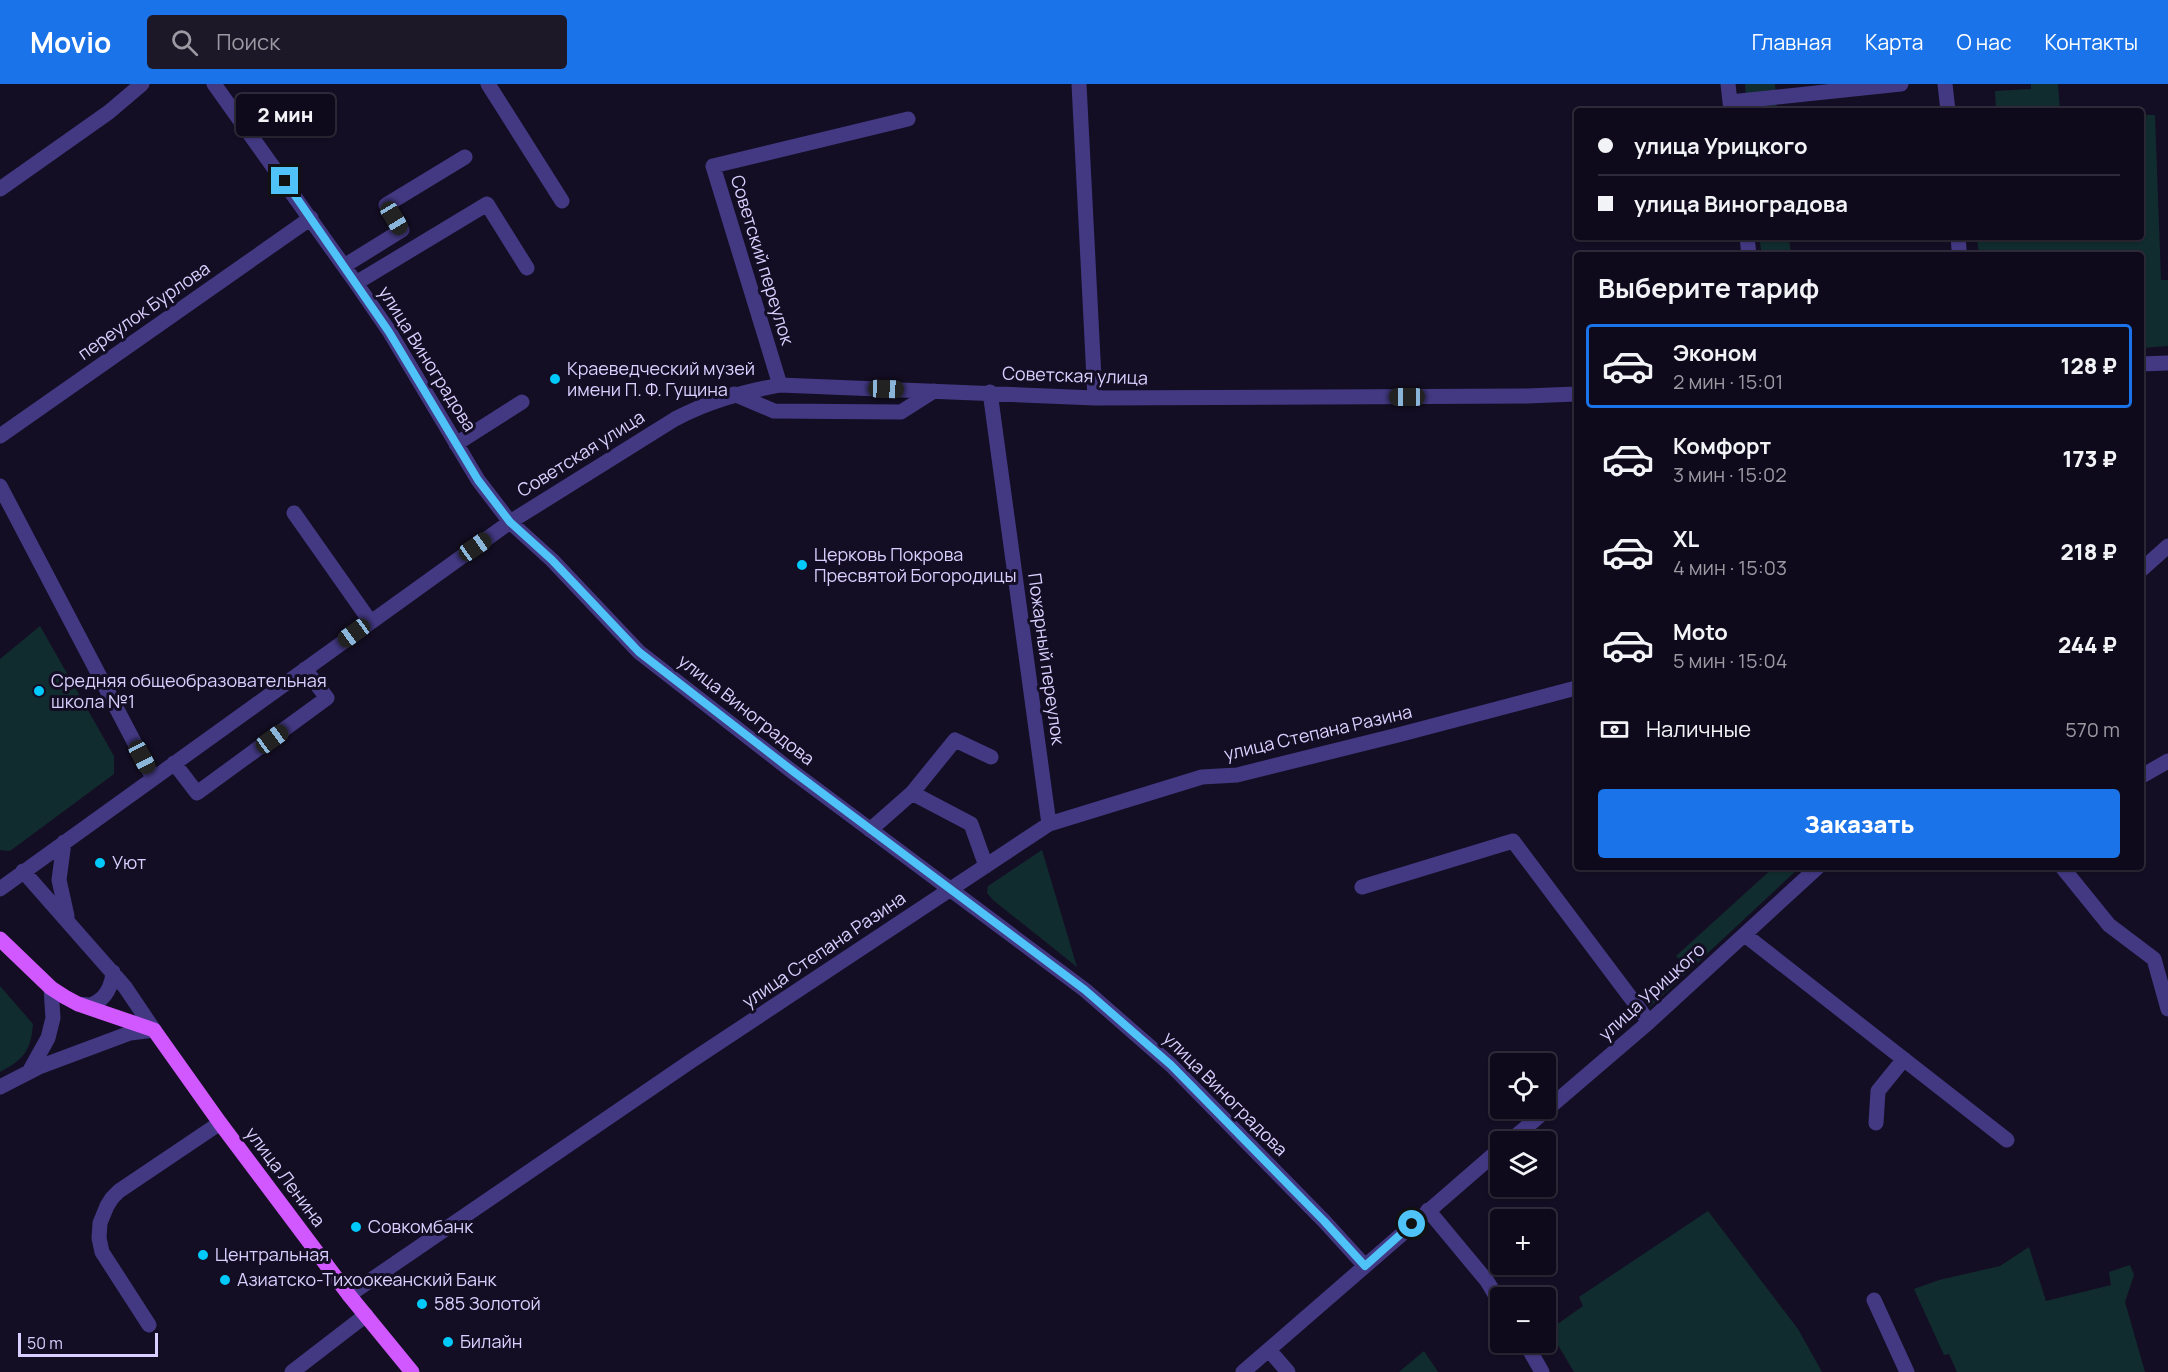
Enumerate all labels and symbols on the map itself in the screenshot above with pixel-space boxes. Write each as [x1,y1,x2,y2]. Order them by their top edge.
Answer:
callout: 2 мин [236,94,334,136]
route end [271,167,298,194]
street label: Советский переулок [726,172,801,349]
car [377,198,411,238]
street label: переулок Бурлова [73,256,214,365]
street label: улица Виноградова [373,281,482,436]
place label: Краеведческий музей имени П. Ф. Гущина [567,356,755,401]
street label: Советская улица [1002,360,1148,390]
marker: Краеведческий музей имени П. Ф. Гущина [548,372,562,386]
car [868,379,904,399]
car [1389,388,1425,406]
street label: Советская улица [512,404,649,502]
car [455,529,495,565]
place label: Церковь Покрова Пресвятой Богородицы [814,542,1016,587]
marker: Церковь Покрова Пресвятой Богородицы [795,558,809,572]
street label: Пожарный переулок [1023,571,1071,747]
car [334,615,374,651]
street label: улица Виноградова [673,648,820,770]
place label: Средняя общеобразовательная школа №1 [51,668,327,713]
marker: Средняя общеобразовательная школа №1 [32,684,46,698]
street label: улица Степана Разина [1221,699,1414,765]
car [252,721,292,757]
car [126,737,158,777]
place label: Уют [112,850,146,874]
marker: Уют [93,856,107,870]
street label: улица Степана Разина [737,885,910,1013]
street label: улица Урицкого [1593,937,1710,1045]
street label: улица Виноградова [1158,1026,1293,1161]
street label: улица Ленина [240,1122,331,1231]
route start [1398,1210,1425,1237]
place label: Совкомбанк [368,1214,474,1238]
marker: Совкомбанк [349,1220,363,1234]
place label: Центральная [215,1242,329,1266]
marker: Центральная [196,1248,210,1262]
place label: Азиатско-Тихоокеанский Банк [237,1267,498,1291]
marker: Азиатско-Тихоокеанский Банк [218,1273,232,1287]
place label: 585 Золотой [434,1291,541,1315]
marker: 585 Золотой [415,1297,429,1311]
place label: Билайн [460,1329,522,1353]
scale bar [18,1330,158,1358]
marker: Билайн [441,1335,455,1349]

